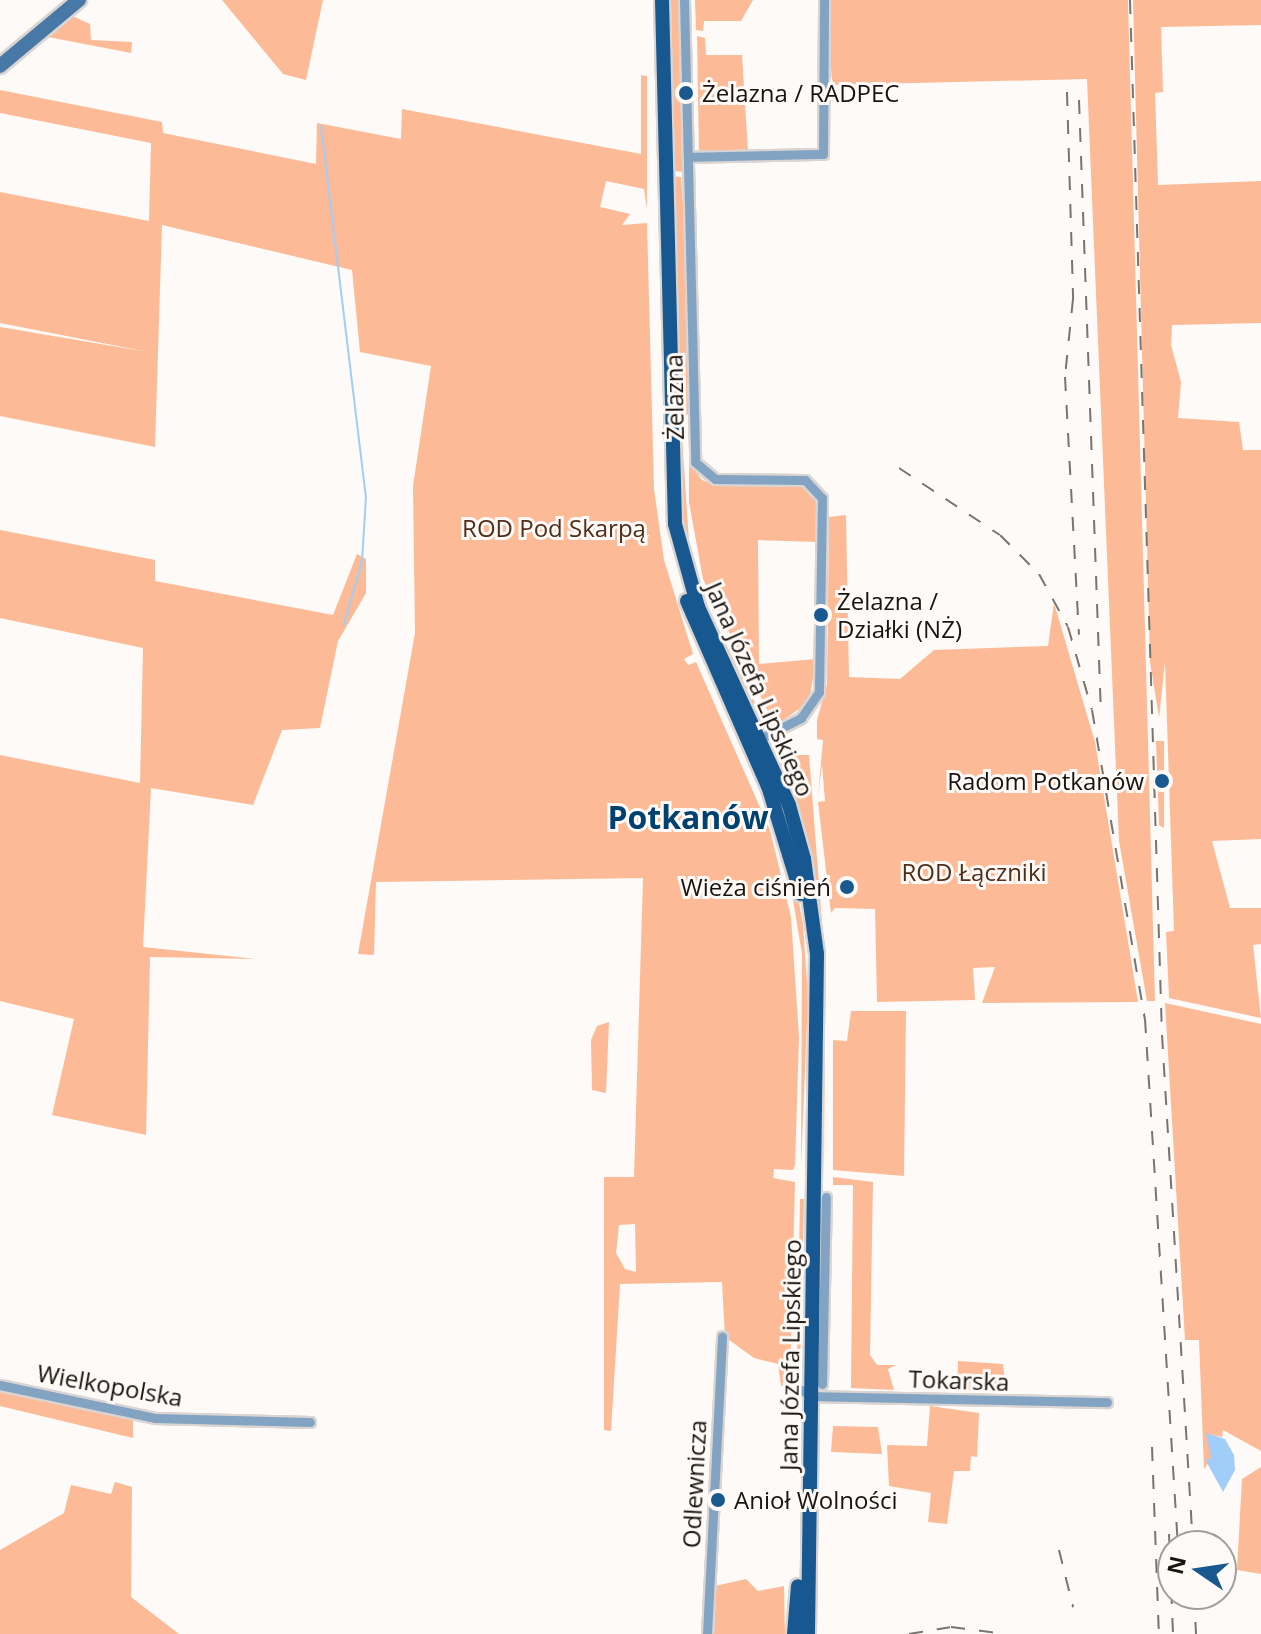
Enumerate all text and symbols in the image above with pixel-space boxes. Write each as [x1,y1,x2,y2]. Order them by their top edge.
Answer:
place label: Żelazna / RADPEC [702,79,899,107]
marker: Żelazna / RADPEC [677,84,695,102]
street label: Żelazna [659,354,689,440]
park label: ROD Pod Skarpą [462,514,646,542]
street label: Jana Józefa Lipskiego [700,577,820,801]
place label: Żelazna / Działki (NŻ) [837,587,962,643]
marker: Żelazna / Działki (NŻ) [812,606,830,624]
place label: Radom Potkanów [947,767,1144,795]
marker: Radom Potkanów [1151,770,1173,792]
district label: Potkanów [607,798,769,836]
park label: ROD Łączniki [901,858,1047,886]
place label: Wieża ciśnień [681,873,831,901]
marker: Wieża ciśnień [838,878,856,896]
street label: Jana Józefa Lipskiego [774,1239,806,1471]
street label: Wielkopolska [35,1358,185,1412]
street label: Tokarska [908,1364,1010,1396]
street label: Odlewnicza [676,1419,712,1549]
place label: Anioł Wolności [734,1486,897,1514]
marker: Anioł Wolności [709,1491,727,1509]
north arrow [1157,1530,1237,1610]
text: N [1159,1553,1192,1577]

